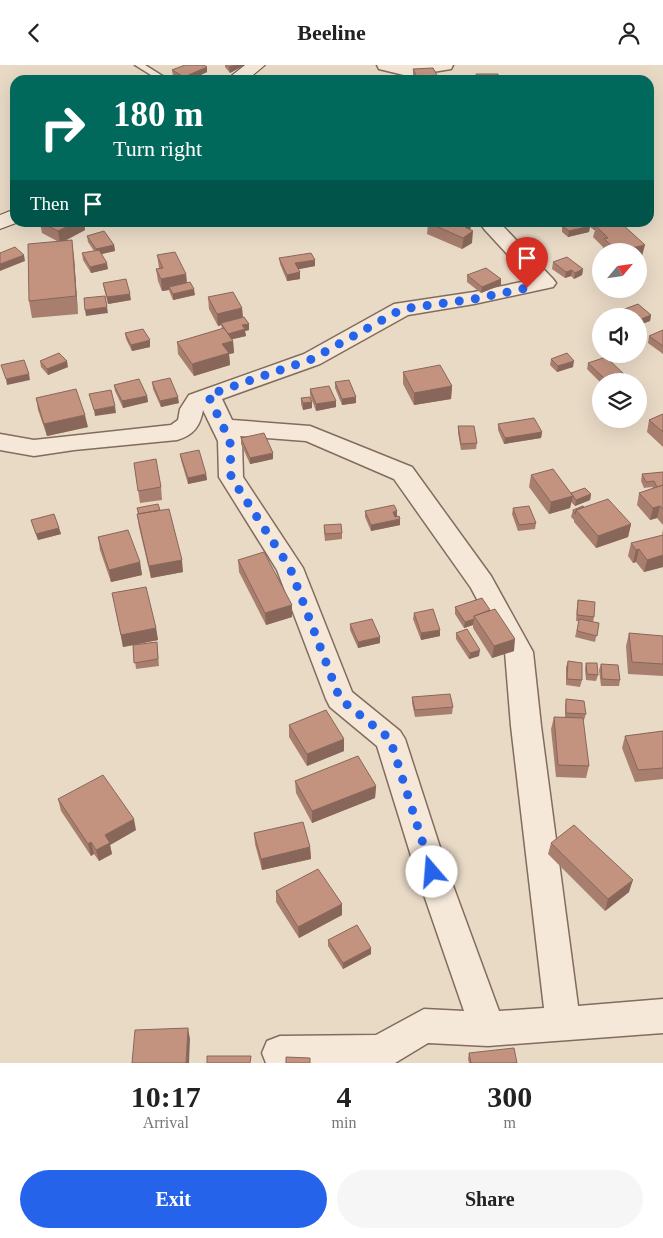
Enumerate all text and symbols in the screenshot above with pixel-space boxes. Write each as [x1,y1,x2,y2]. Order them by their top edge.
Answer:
icon: back [20,19,48,47]
icon: person [615,19,643,47]
text: Beeline [297,20,366,45]
icon: right [30,95,95,160]
text: 180 m [113,95,203,134]
text: Turn right [113,136,202,161]
icon: arrive [79,190,107,218]
text: Then [30,193,69,214]
pin [506,237,548,288]
north arrow [592,243,648,297]
map controls [592,243,647,428]
icon: arrive [513,244,541,272]
button: sound [592,308,647,363]
button: layers [592,373,647,428]
position arrow [405,845,457,897]
text: 10:17 [131,1080,201,1113]
text: 4 [336,1080,351,1113]
text: 300 [487,1080,532,1113]
text: Arrival [143,1114,189,1131]
text: min [332,1114,356,1131]
text: m [503,1114,516,1131]
button: Exit [20,1170,327,1228]
button: Share [337,1170,643,1228]

